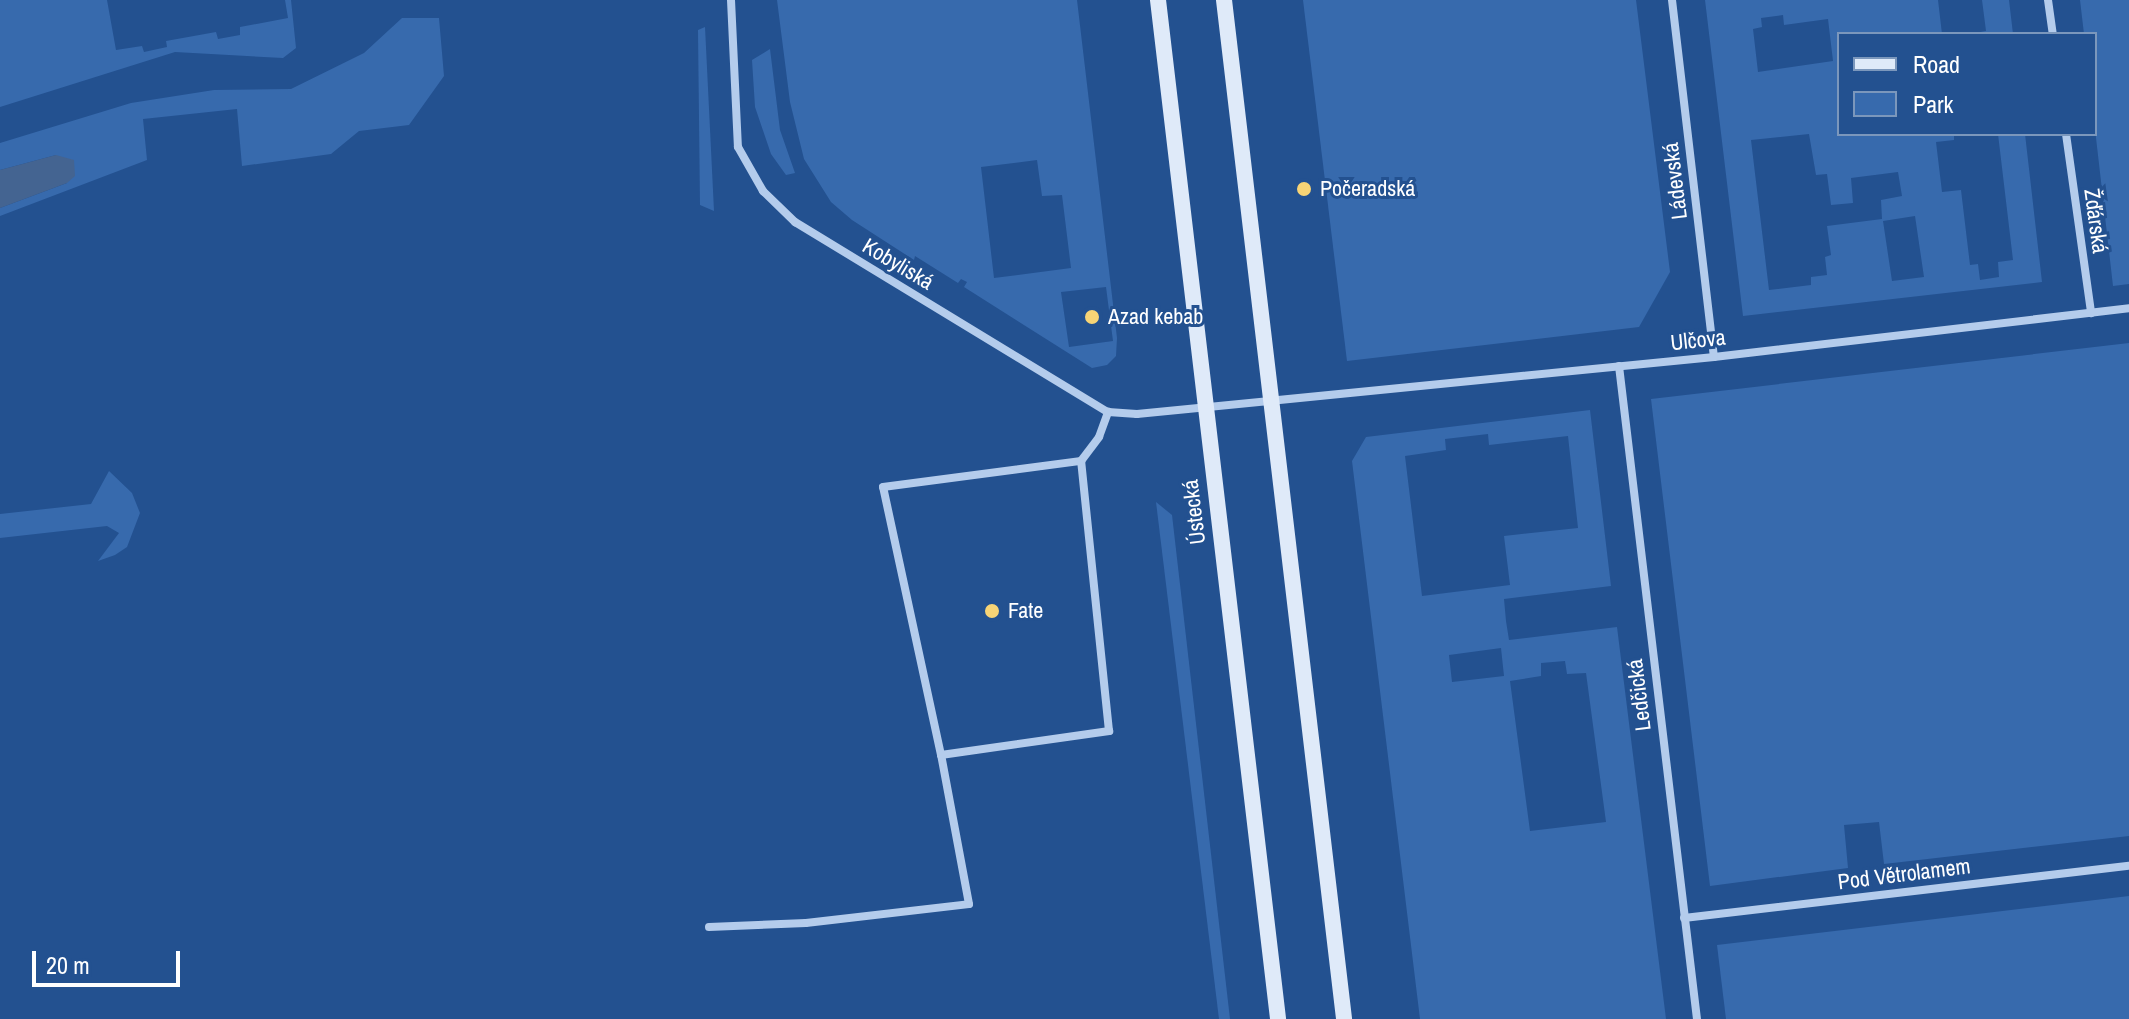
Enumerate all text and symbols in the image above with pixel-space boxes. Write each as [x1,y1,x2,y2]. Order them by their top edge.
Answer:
legend [1837,32,2097,136]
text: Road [1913,48,1960,80]
text: Park [1913,88,1953,120]
street label: Ládevská [1657,141,1693,221]
place label: Počeradská [1320,176,1415,202]
marker: Počeradská [1295,180,1313,198]
street label: Žďárská [2078,187,2114,255]
street label: Kobyliská [858,233,938,295]
place label: Azad kebab [1108,304,1203,330]
marker: Azad kebab [1083,308,1101,326]
street label: Ulčova [1669,324,1727,356]
street label: Ústecká [1177,478,1211,546]
place label: Fate [1008,598,1043,624]
marker: Fate [983,602,1001,620]
street label: Ledčická [1621,658,1657,732]
street label: Pod Větrolamem [1836,853,1972,895]
scale bar [36,935,184,985]
text: 20 m [46,949,90,981]

